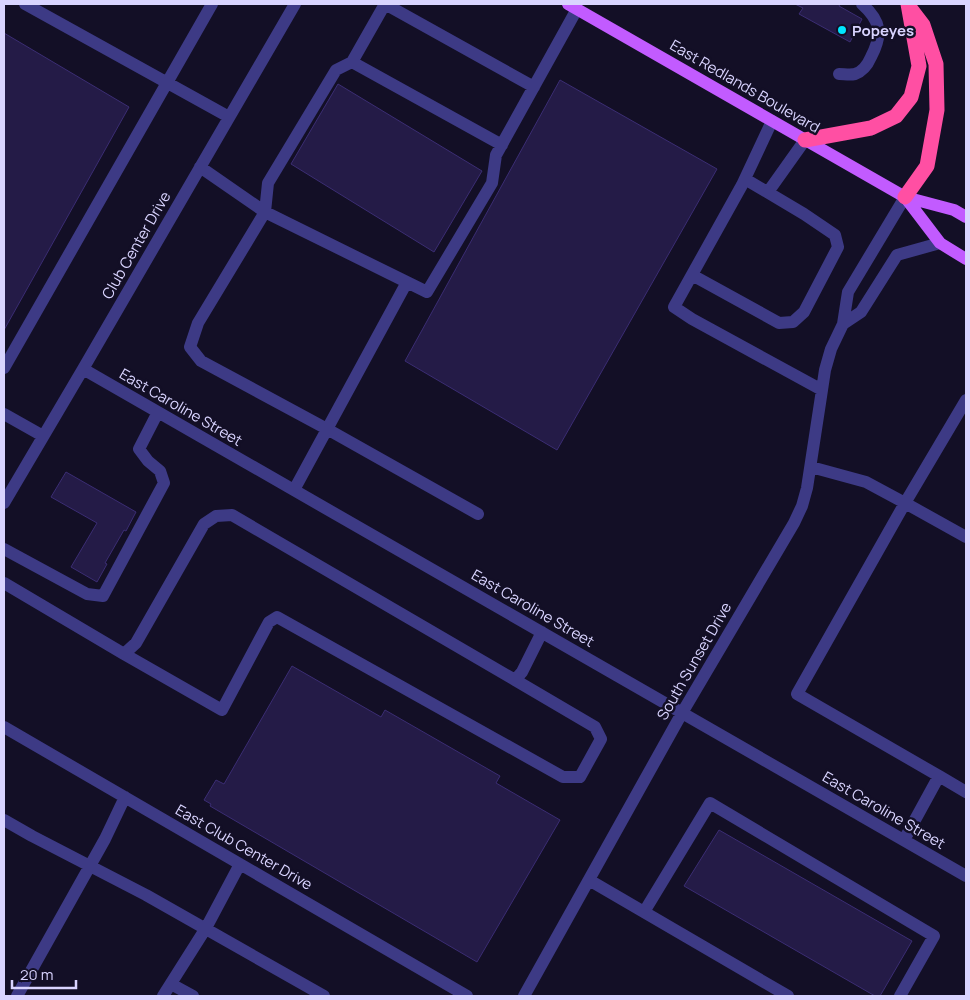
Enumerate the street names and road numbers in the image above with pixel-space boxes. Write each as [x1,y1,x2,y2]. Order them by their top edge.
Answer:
street label: East Redlands Boulevard [666,34,824,138]
street label: Club Center Drive [97,187,175,303]
street label: East Caroline Street [116,363,246,451]
street label: East Caroline Street [468,564,598,652]
street label: South Sunset Drive [652,598,736,724]
street label: East Caroline Street [819,766,949,854]
street label: East Club Center Drive [172,799,317,895]

